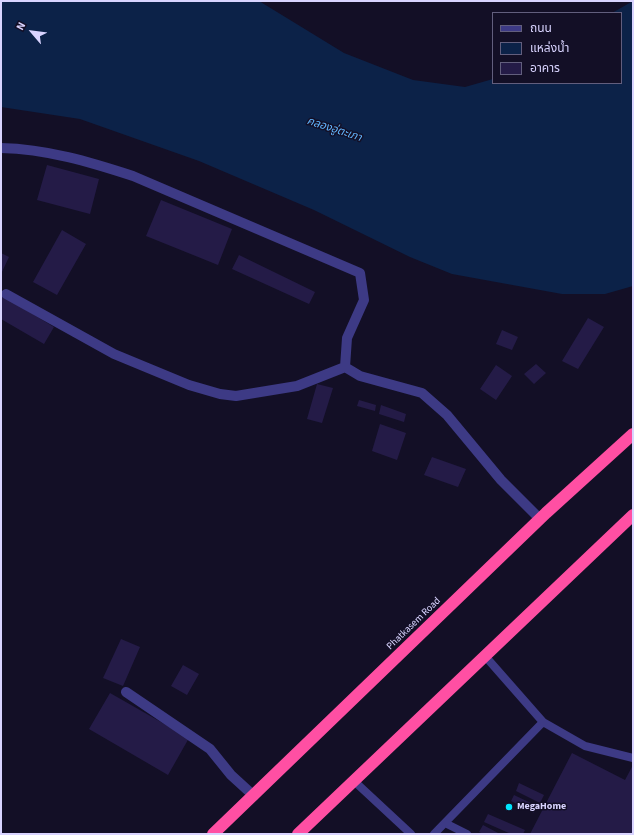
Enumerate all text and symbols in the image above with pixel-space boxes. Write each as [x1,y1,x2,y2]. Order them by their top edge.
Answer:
north arrow [12,12,52,52]
legend [492,12,622,84]
text: N [13,19,29,33]
text: ถนน [530,20,552,37]
text: แหล่งน้ำ [530,40,569,57]
text: อาคาร [530,60,560,77]
water label: คลองอู่ตะเภา [305,115,363,145]
street label: Phatkasem Road [385,595,443,653]
place label: MegaHome [517,801,566,813]
marker: MegaHome [504,802,514,812]

